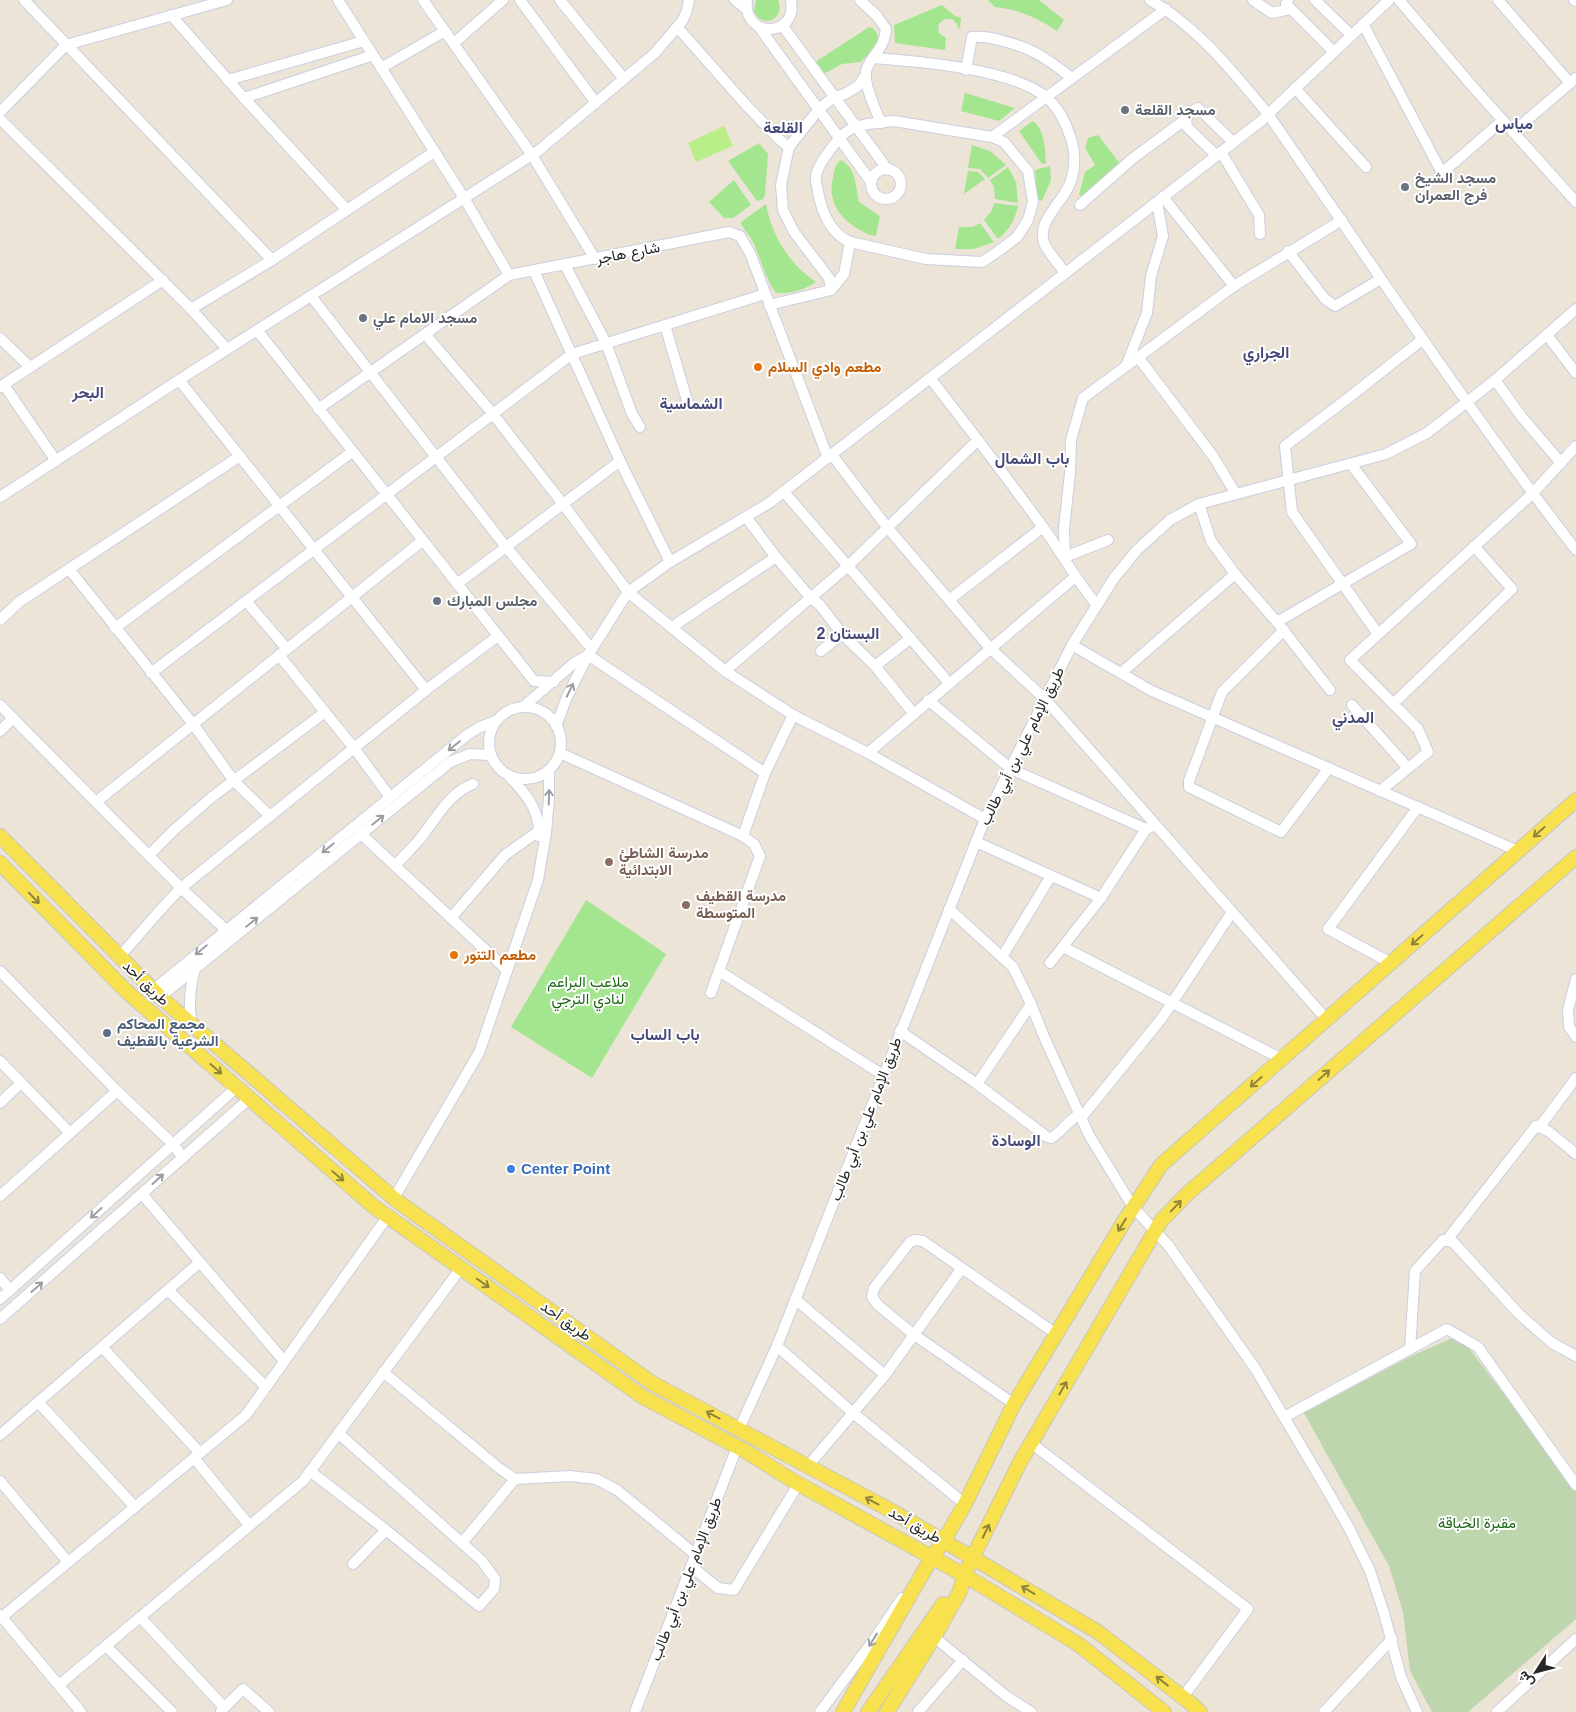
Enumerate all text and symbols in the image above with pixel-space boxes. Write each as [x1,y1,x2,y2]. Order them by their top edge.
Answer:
place label: مسجد القلعة [1135,101,1216,119]
marker: مسجد القلعة [1119,104,1131,116]
district label: مياس [1495,115,1533,133]
district label: القلعة [763,119,803,136]
place label: مسجد الشيخ فرج العمران [1415,169,1496,205]
marker: مسجد الشيخ فرج العمران [1399,181,1411,193]
street label: شارع هاجر [594,238,662,270]
place label: مسجد الامام علي [373,309,477,331]
marker: مسجد الامام علي [357,312,369,324]
district label: الجراري [1243,344,1289,366]
place label: مطعم وادي السلام [768,358,881,380]
marker: مطعم وادي السلام [752,361,764,373]
district label: البحر [71,384,104,403]
district label: الشماسية [659,395,723,413]
district label: باب الشمال [995,450,1069,468]
place label: مجلس المبارك [447,592,537,610]
marker: مجلس المبارك [431,595,443,607]
district label: البستان 2 [816,625,880,643]
street label: طريق الإمام علي بن أبي طالب [976,664,1072,830]
one-way arrow [566,683,575,698]
district label: المدني [1332,709,1374,731]
one-way arrow [448,740,461,751]
one-way arrow [544,789,554,806]
one-way arrow [372,815,385,826]
one-way arrow [1533,827,1546,838]
one-way arrow [321,842,334,853]
place label: مدرسة الشاطئ الابتدائية [619,844,709,879]
marker: مدرسة الشاطئ الابتدائية [603,856,615,868]
place label: مدرسة القطيف المتوسطة [696,887,786,922]
one-way arrow [28,891,40,904]
marker: مدرسة القطيف المتوسطة [680,899,692,911]
one-way arrow [245,917,258,928]
one-way arrow [1411,934,1424,946]
one-way arrow [195,944,208,956]
place label: مطعم التنور [463,946,536,965]
marker: مطعم التنور [448,949,460,961]
street label: طريق أحد [118,957,173,1010]
park label: ملاعب البراعم لنادي الترجي [547,973,629,1012]
place label: مجمع المحاكم الشرعية بالقطيف [117,1015,219,1050]
district label: باب الساب [630,1026,700,1044]
marker: مجمع المحاكم الشرعية بالقطيف [101,1027,113,1039]
street label: طريق الإمام علي بن أبي طالب [826,1034,909,1205]
one-way arrow [209,1064,222,1075]
one-way arrow [1317,1070,1330,1081]
one-way arrow [1250,1076,1263,1087]
district label: الوسادة [991,1132,1041,1151]
place label: Center Point [521,1160,610,1177]
marker: Center Point [505,1163,517,1175]
one-way arrow [331,1171,344,1182]
one-way arrow [152,1174,165,1185]
one-way arrow [1170,1199,1182,1212]
one-way arrow [89,1207,102,1219]
one-way arrow [1117,1217,1127,1231]
one-way arrow [476,1278,490,1288]
one-way arrow [30,1281,43,1293]
street label: طريق أحد [537,1297,595,1346]
one-way arrow [1058,1381,1068,1396]
one-way arrow [706,1410,721,1420]
street label: طريق الإمام علي بن أبي طالب [646,1494,729,1665]
one-way arrow [864,1496,879,1506]
street label: طريق أحد [885,1503,945,1548]
park label: مقبرة الخباقة [1438,1514,1516,1532]
one-way arrow [981,1524,991,1539]
one-way arrow [1021,1585,1035,1595]
one-way arrow [868,1632,878,1646]
north arrow [1511,1647,1561,1697]
text: ش [1514,1667,1538,1691]
one-way arrow [1155,1676,1169,1686]

